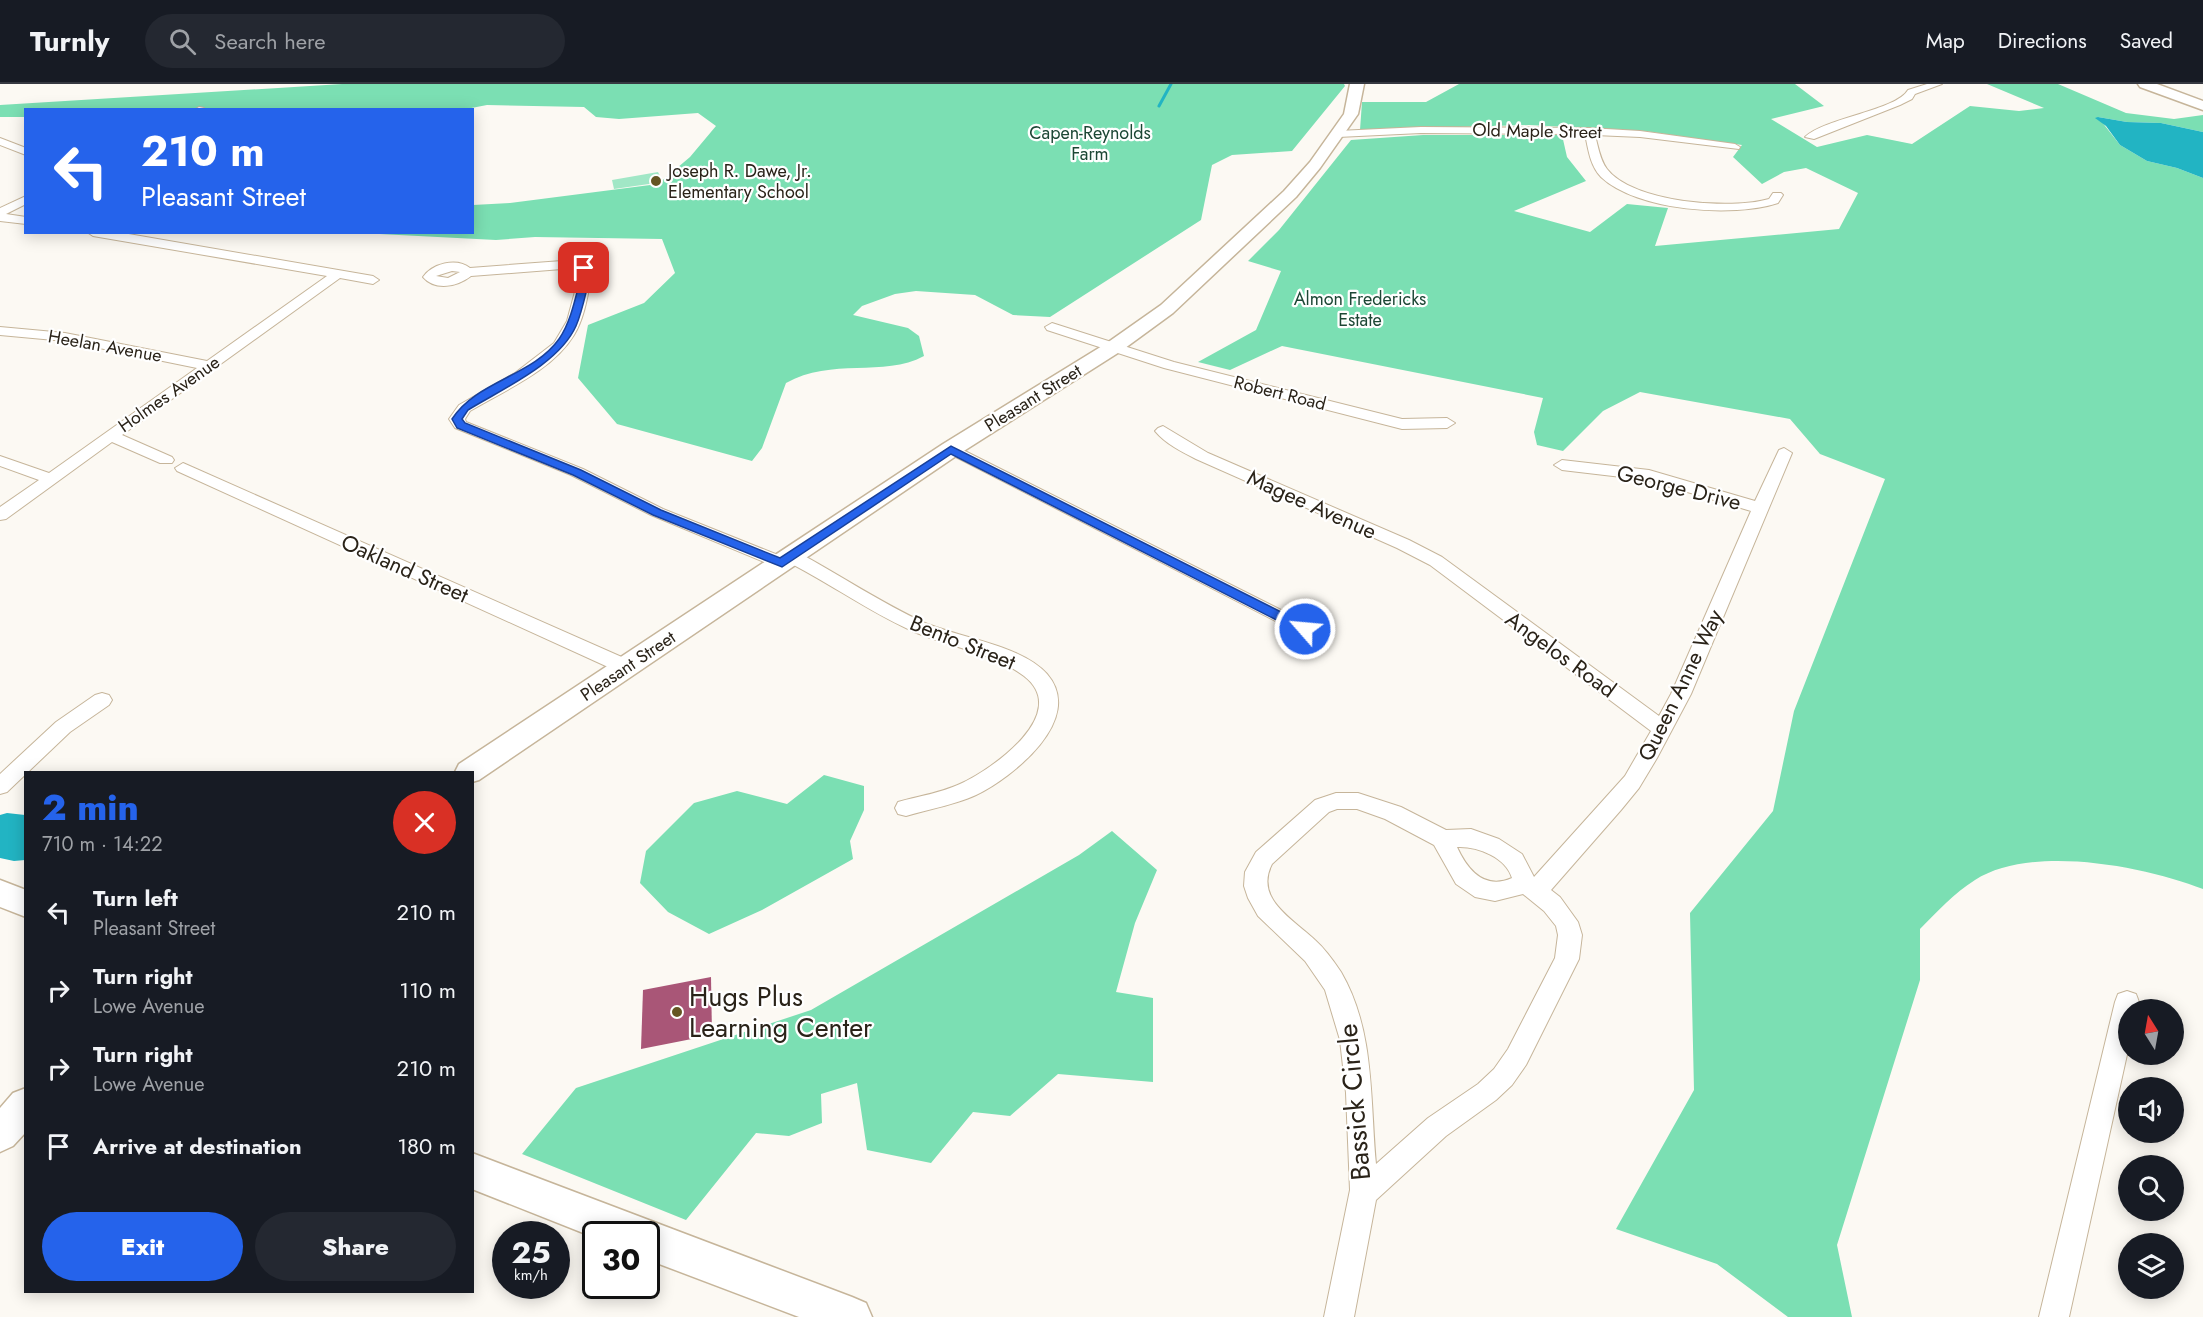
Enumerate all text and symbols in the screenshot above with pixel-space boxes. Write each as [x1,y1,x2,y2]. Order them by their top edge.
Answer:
search box [145,14,565,68]
text: Turnly [30,21,109,62]
icon: search [166,25,199,58]
text: Search here [214,25,326,57]
text: Map [1926,26,1965,56]
text: Directions [1998,26,2087,56]
text: Saved [2120,26,2173,56]
street label: Old Maple Street [1472,117,1603,145]
park label: Capen-Reynolds Farm [1029,120,1151,167]
text: 210 m [141,121,265,182]
icon: left [42,132,120,210]
place label: Joseph R. Dawe, Jr. Elementary School [666,158,812,205]
marker: Joseph R. Dawe, Jr. Elementary School [649,174,663,188]
text: Pleasant Street [141,177,306,216]
pin [558,242,609,293]
icon: arrive [567,251,600,284]
park label: Almon Fredericks Estate [1294,286,1426,333]
street label: Heelan Avenue [46,323,164,369]
street label: Holmes Avenue [113,349,225,439]
street label: Pleasant Street [979,357,1087,438]
street label: Robert Road [1231,369,1329,417]
street label: George Drive [1614,456,1744,518]
street label: Magee Avenue [1242,461,1382,547]
street label: Oakland Street [336,526,474,611]
position arrow [1273,597,1337,661]
street label: Angelos Road [1499,603,1623,705]
street label: Queen Anne Way [1629,604,1731,766]
street label: Bento Street [905,606,1021,678]
street label: Pleasant Street [575,624,681,708]
text: 2 min [42,781,139,833]
button: close [393,791,456,854]
text: 710 m · 14:22 [42,830,163,859]
text: Turn left [93,882,178,914]
icon: left [42,896,75,929]
text: 210 m [397,896,456,928]
text: Pleasant Street [93,914,215,943]
text: Turn right [93,960,193,992]
icon: right [42,974,75,1007]
text: 110 m [399,974,456,1006]
place label: Hugs Plus Learning Center [689,977,873,1047]
text: Lowe Avenue [93,992,205,1021]
north arrow [2118,999,2184,1065]
map controls [2118,999,2184,1299]
marker: Hugs Plus Learning Center [670,1005,684,1019]
street label: Bassick Circle [1328,1022,1380,1182]
text: Turn right [93,1038,193,1070]
icon: right [42,1052,75,1085]
text: 210 m [397,1052,456,1084]
text: Lowe Avenue [93,1070,205,1099]
button: sound [2118,1077,2184,1143]
icon: arrive [42,1130,75,1163]
text: Arrive at destination [93,1130,302,1162]
text: 180 m [397,1130,456,1162]
button: search [2118,1155,2184,1221]
button: Exit [42,1212,243,1281]
button: Share [255,1212,456,1281]
speed limit sign: 30 [582,1221,660,1299]
text: 25 [511,1231,551,1274]
button: layers [2118,1233,2184,1299]
text: km/h [514,1264,548,1286]

